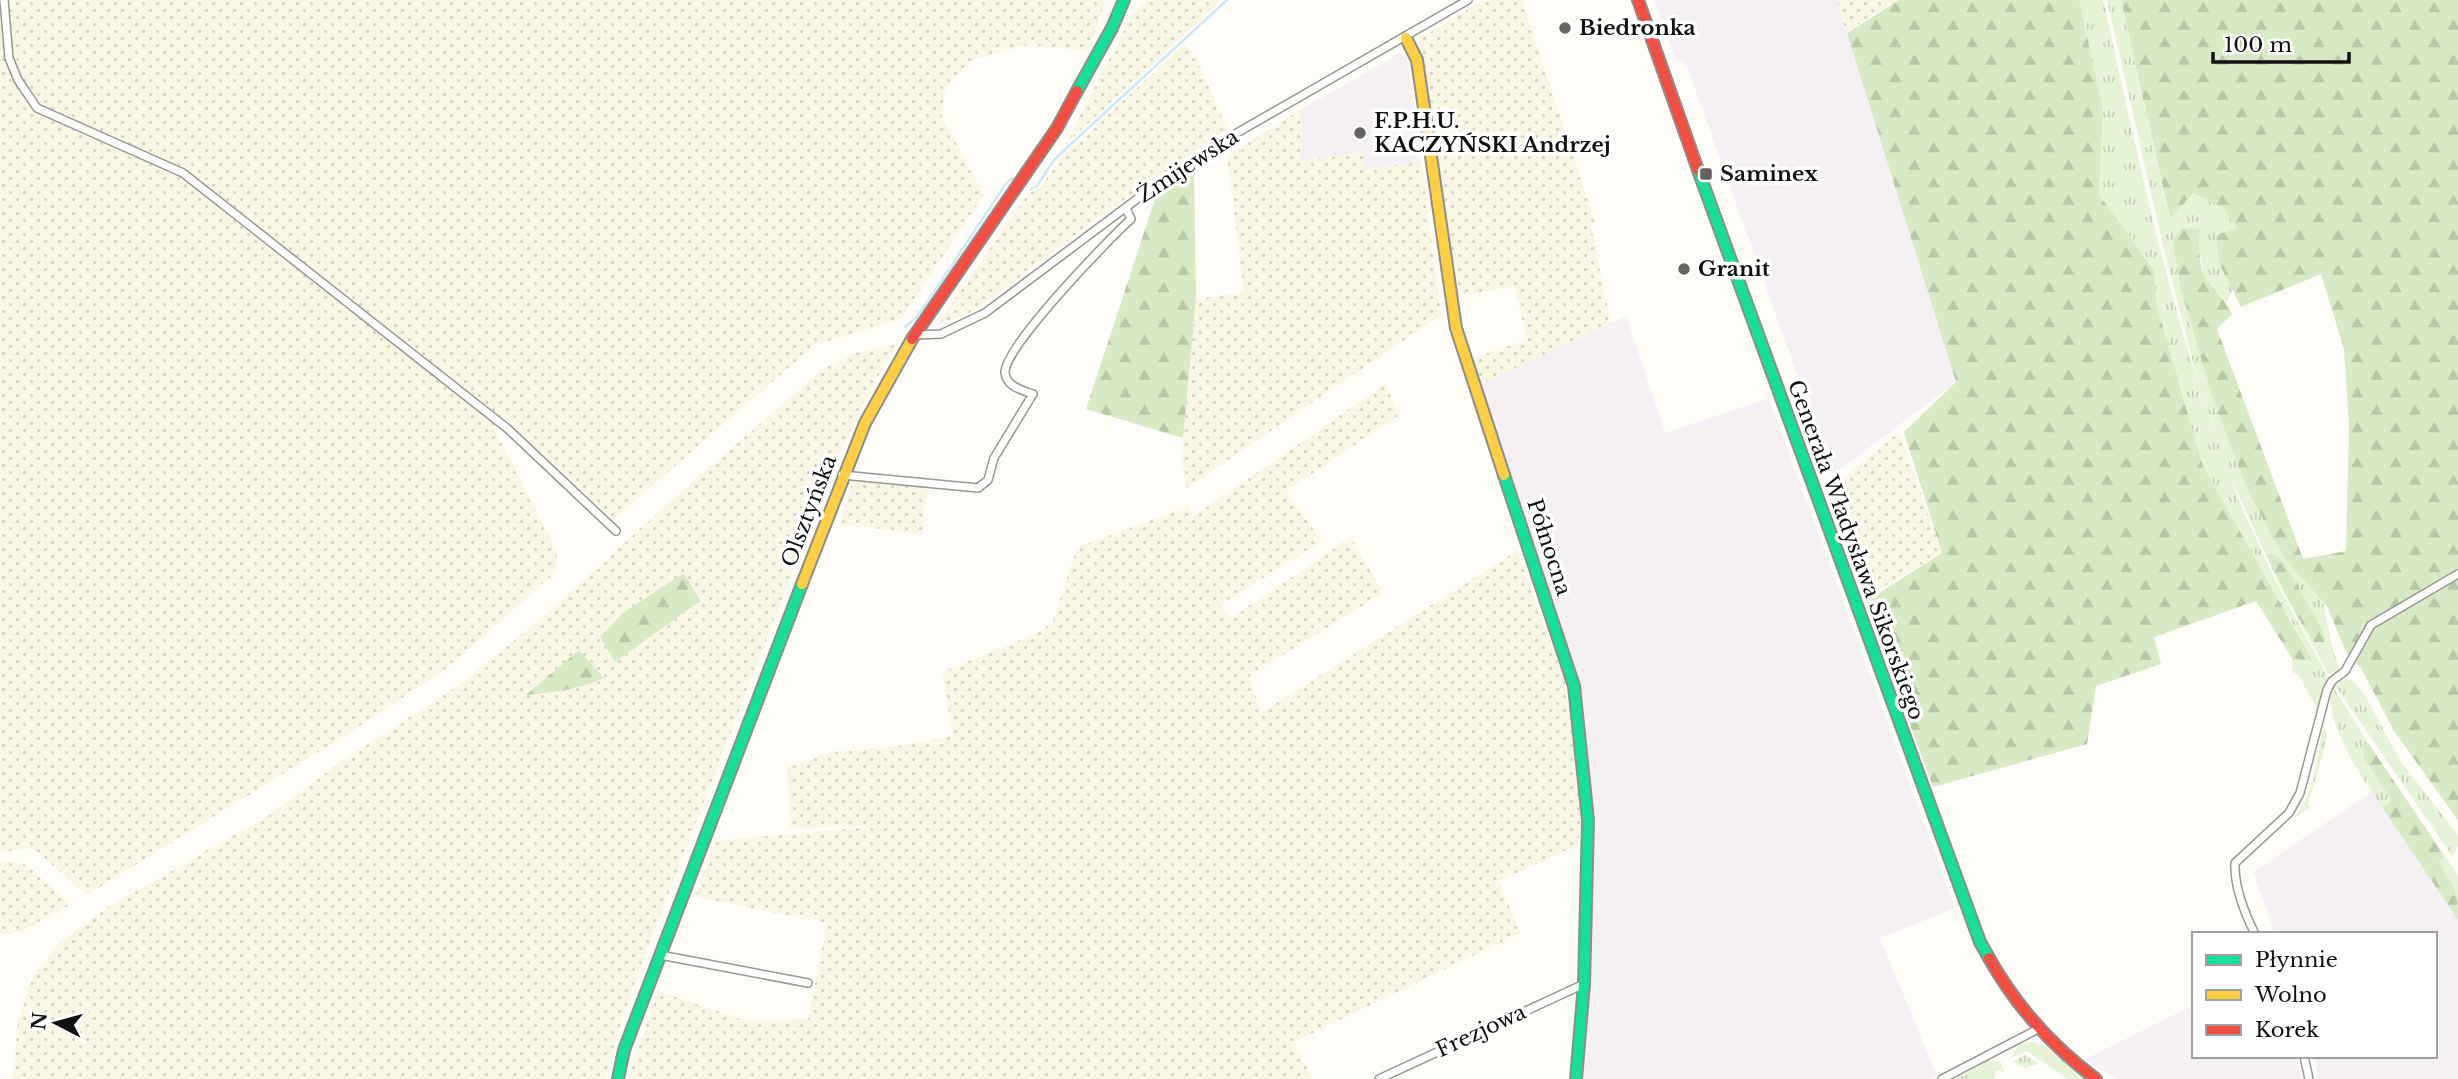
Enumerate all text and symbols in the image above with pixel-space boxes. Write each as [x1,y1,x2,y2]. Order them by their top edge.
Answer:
place label: Biedronka [1579,15,1696,41]
marker: Biedronka [1557,20,1573,36]
scale bar [2213,21,2350,65]
text: 100 m [2224,32,2292,58]
place label: F.P.H.U. KACZYŃSKI Andrzej [1374,108,1611,158]
street label: Żmijewska [1132,123,1244,208]
marker: F.P.H.U. KACZYŃSKI Andrzej [1352,125,1368,141]
place label: Saminex [1720,161,1818,187]
marker: Saminex [1698,166,1714,182]
place label: Granit [1698,256,1770,282]
marker: Granit [1676,261,1692,277]
street label: Generała Władysława Sikorskiego [1782,376,1930,724]
street label: Olsztyńska [776,451,842,571]
street label: Północna [1521,495,1577,599]
legend [2192,932,2437,1058]
text: Płynnie [2255,947,2338,973]
text: Wolno [2254,982,2327,1008]
north arrow [21,988,91,1058]
street label: Frezjowa [1432,999,1531,1063]
text: N [27,1011,52,1031]
text: Korek [2255,1017,2319,1043]

